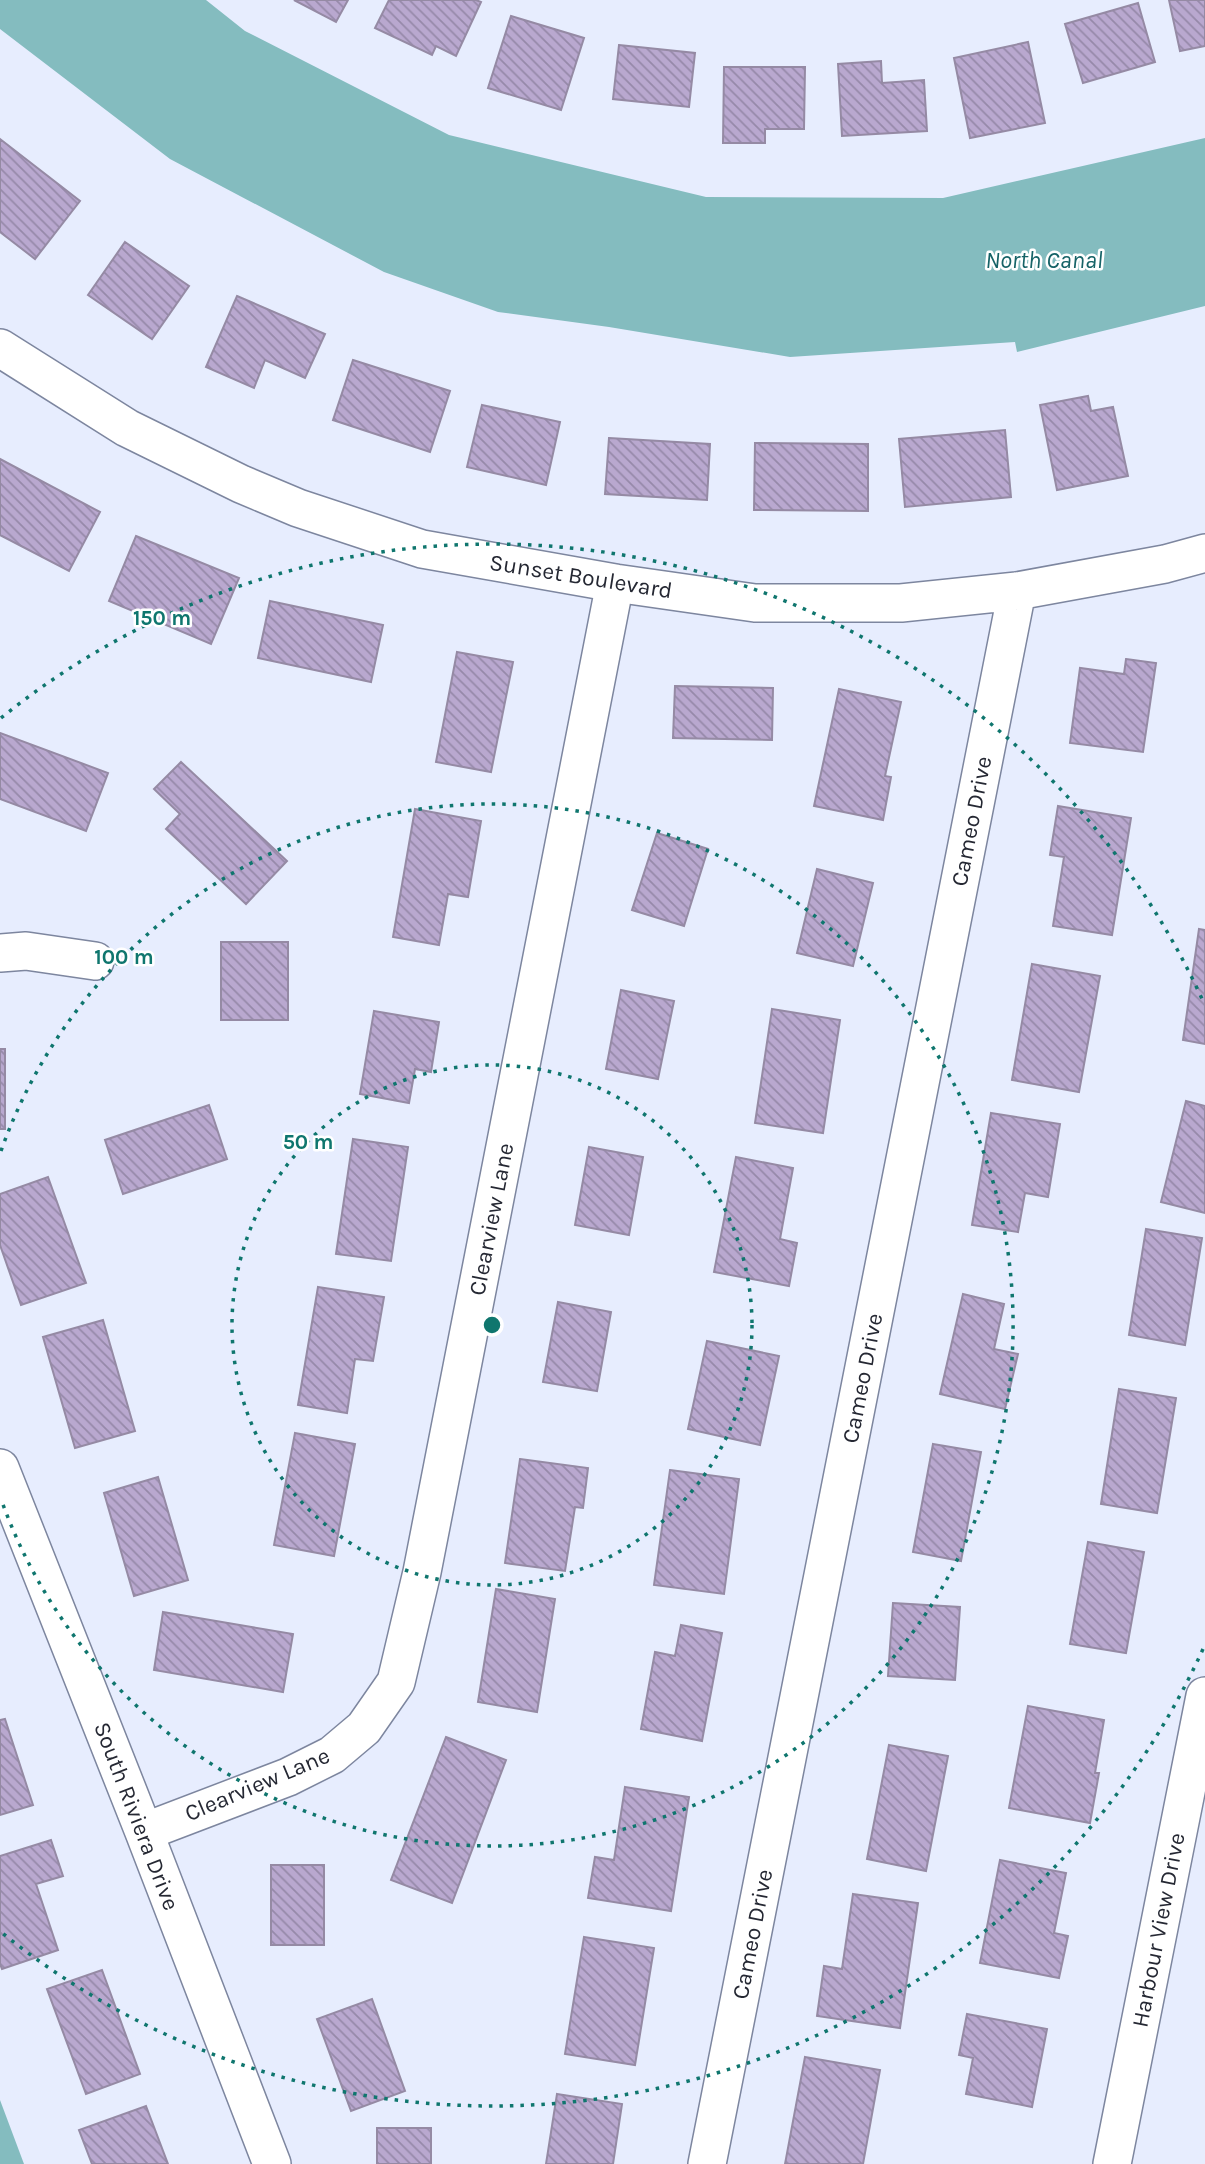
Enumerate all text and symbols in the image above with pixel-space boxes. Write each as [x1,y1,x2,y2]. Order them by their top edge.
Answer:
water label: North Canal [985,246,1103,274]
street label: Sunset Boulevard [487,549,674,604]
text: 150 m [133,606,191,630]
street label: Cameo Drive [946,754,997,888]
text: 100 m [94,945,154,969]
text: 50 m [283,1130,333,1154]
street label: Clearview Lane [463,1141,520,1298]
street label: Cameo Drive [837,1311,888,1445]
centre of rings [480,1313,504,1337]
street label: South Riviera Drive [88,1718,185,1914]
street label: Clearview Lane [181,1742,334,1827]
street label: Harbour View Drive [1126,1830,1191,2030]
street label: Cameo Drive [727,1867,778,2001]

